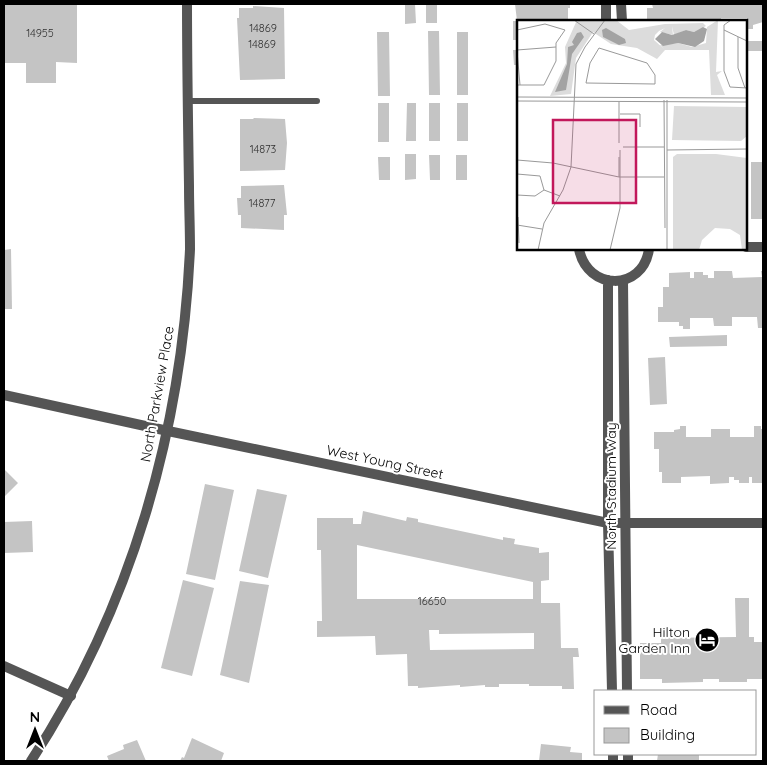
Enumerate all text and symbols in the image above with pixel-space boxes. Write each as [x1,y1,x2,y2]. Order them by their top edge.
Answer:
inset map [517,20,747,250]
house number: 14869 [249,21,277,35]
house number: 14955 [26,26,54,40]
house number: 14869 [248,37,276,51]
house number: 14873 [250,142,277,156]
house number: 14877 [249,196,276,210]
street label: North Parkview Place [136,324,178,464]
street label: North Stadium Way [602,422,620,550]
street label: West Young Street [325,441,445,483]
house number: 16650 [418,594,446,608]
place label: Hilton Garden Inn [619,623,690,657]
hotel icon: Hilton Garden Inn [694,627,720,653]
legend [594,690,757,755]
text: Road [640,700,677,719]
north arrow [10,705,60,755]
text: N [30,708,40,726]
text: Building [640,725,695,744]

